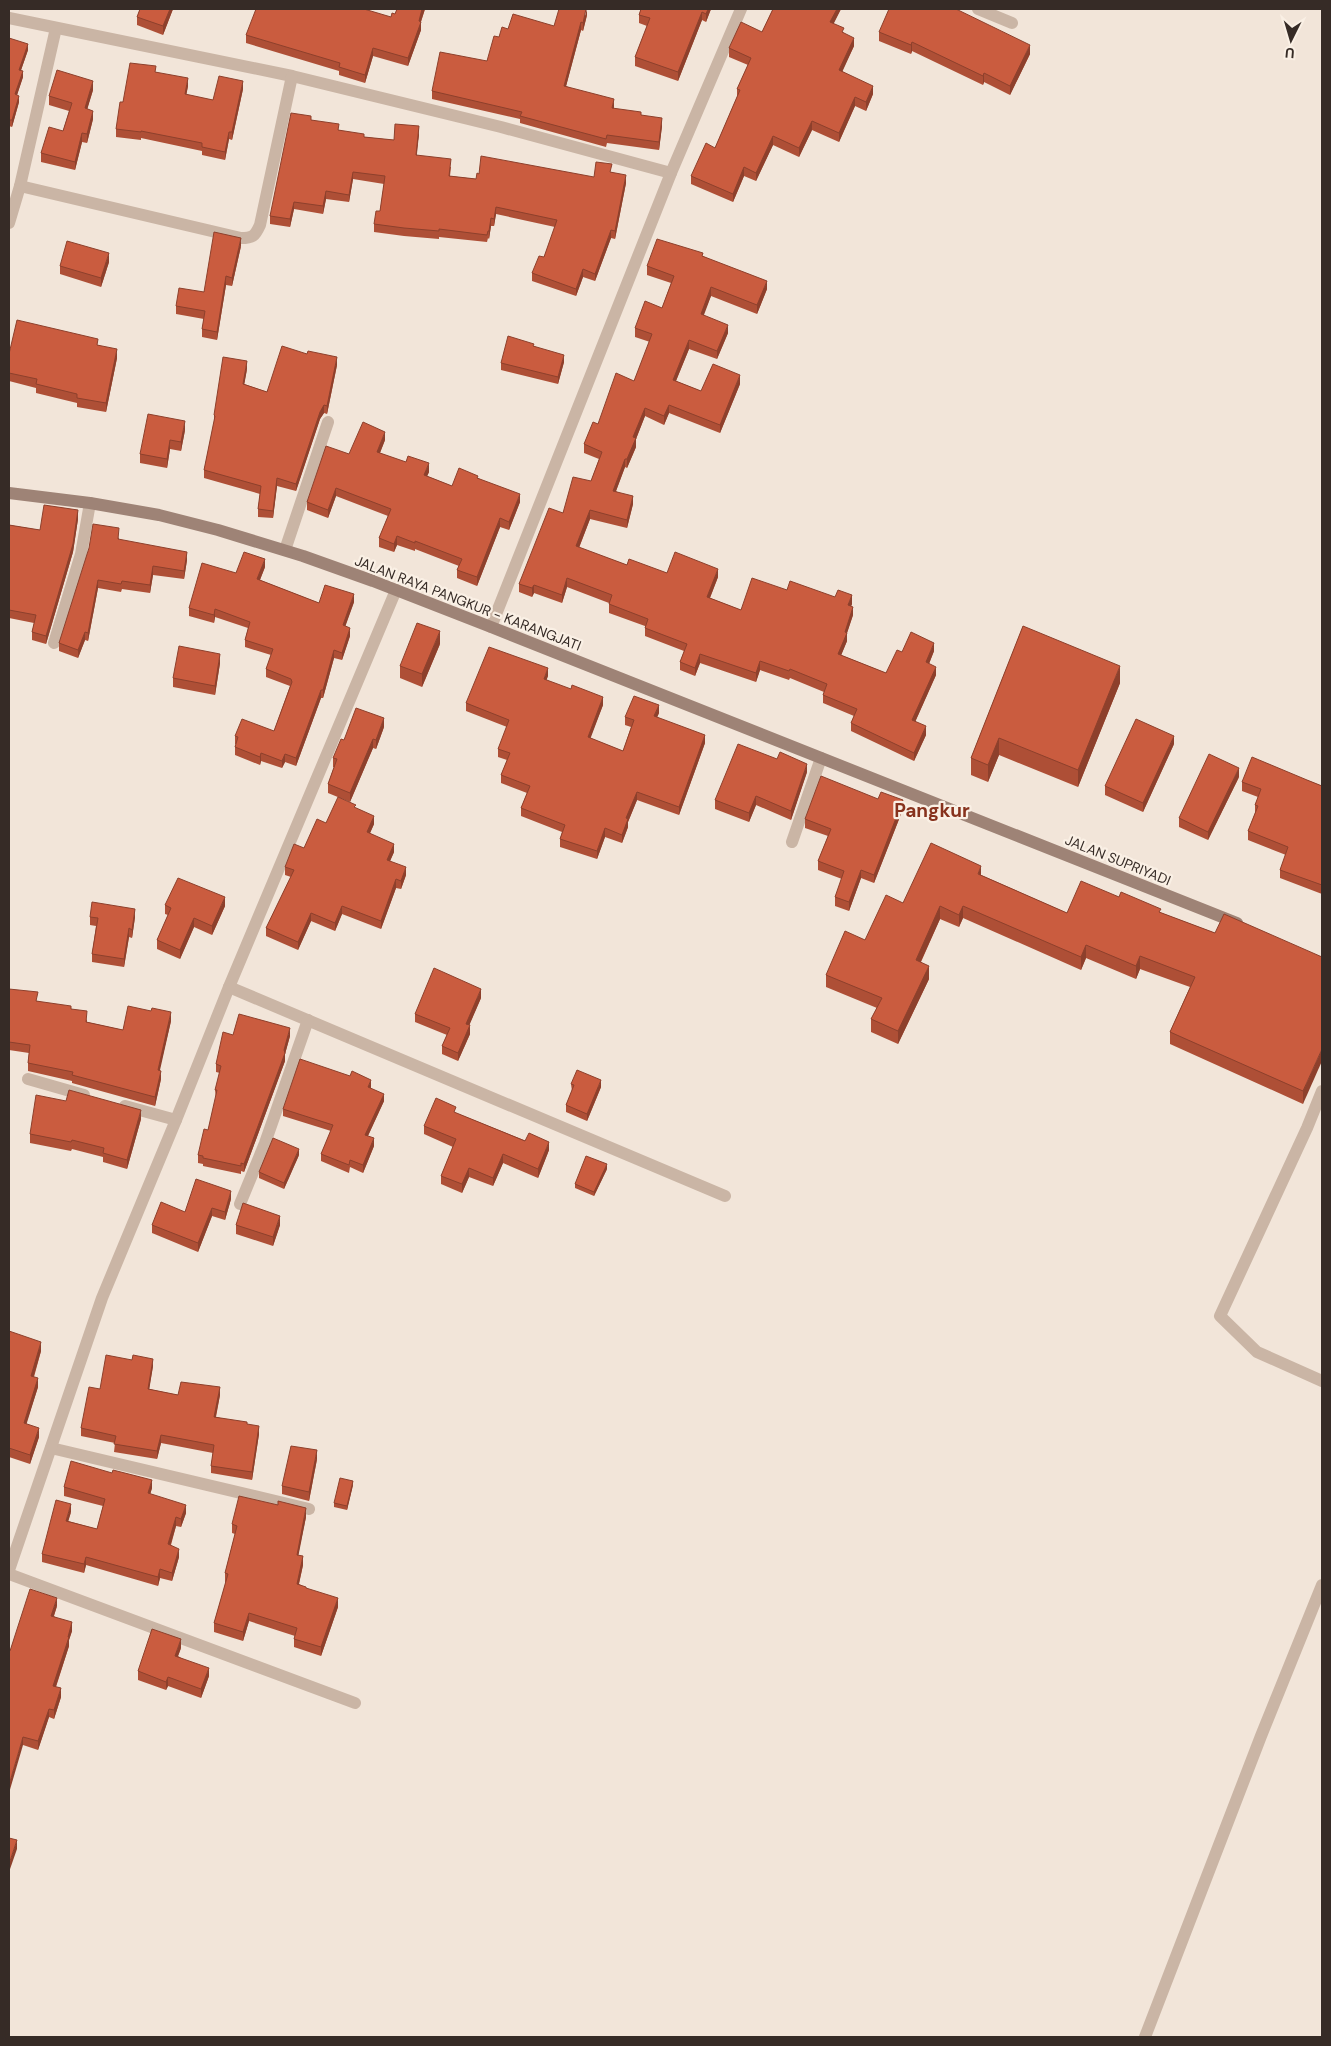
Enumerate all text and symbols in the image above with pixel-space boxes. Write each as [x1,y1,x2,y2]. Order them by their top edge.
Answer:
north arrow [1266,15,1316,65]
text: U [1284,44,1295,62]
street label: JALAN RAYA PANGKUR - KARANGJATI [352,551,584,655]
district label: Pangkur [894,798,970,823]
street label: JALAN SUPRIYADI [1063,831,1173,889]

